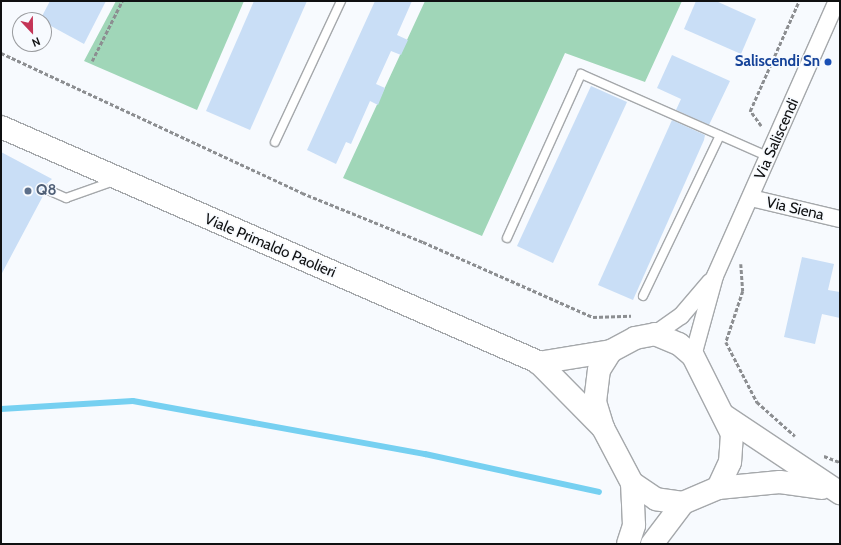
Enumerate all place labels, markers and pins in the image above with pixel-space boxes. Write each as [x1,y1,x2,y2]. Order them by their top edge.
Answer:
place label: Saliscendi Sn [735,53,820,71]
marker: Saliscendi Sn [823,57,833,67]
place label: Q8 [36,182,56,200]
marker: Q8 [23,186,33,196]

